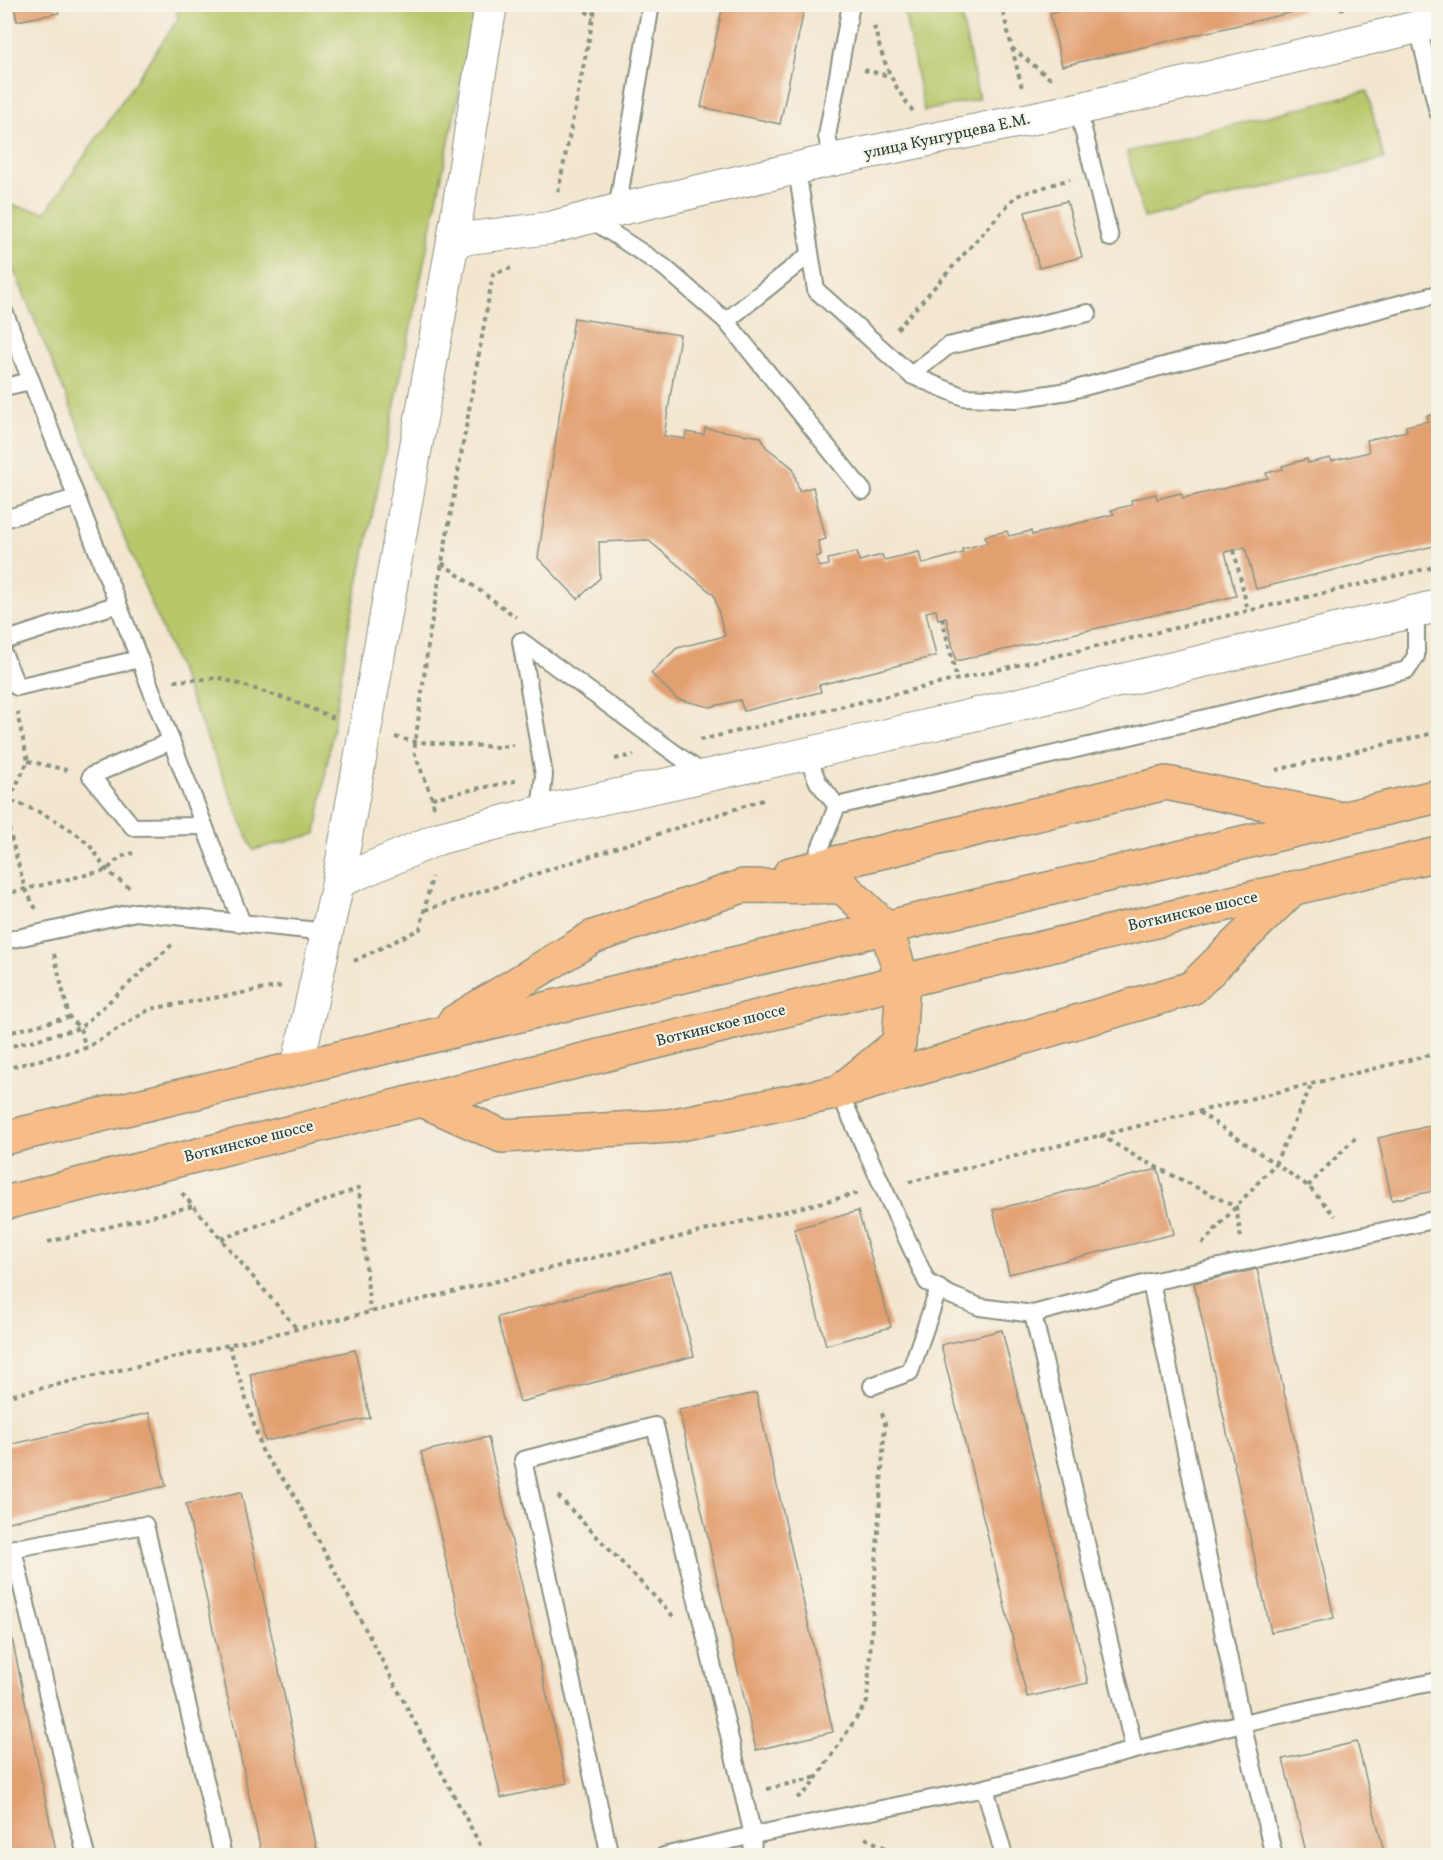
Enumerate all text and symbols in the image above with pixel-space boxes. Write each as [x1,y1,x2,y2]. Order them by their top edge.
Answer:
street label: улица Кунгурцева Е.М. [862,109,1032,165]
street label: Воткинское шоссе [1126,886,1260,938]
street label: Воткинское шоссе [654,999,788,1053]
street label: Воткинское шоссе [182,1115,316,1169]

